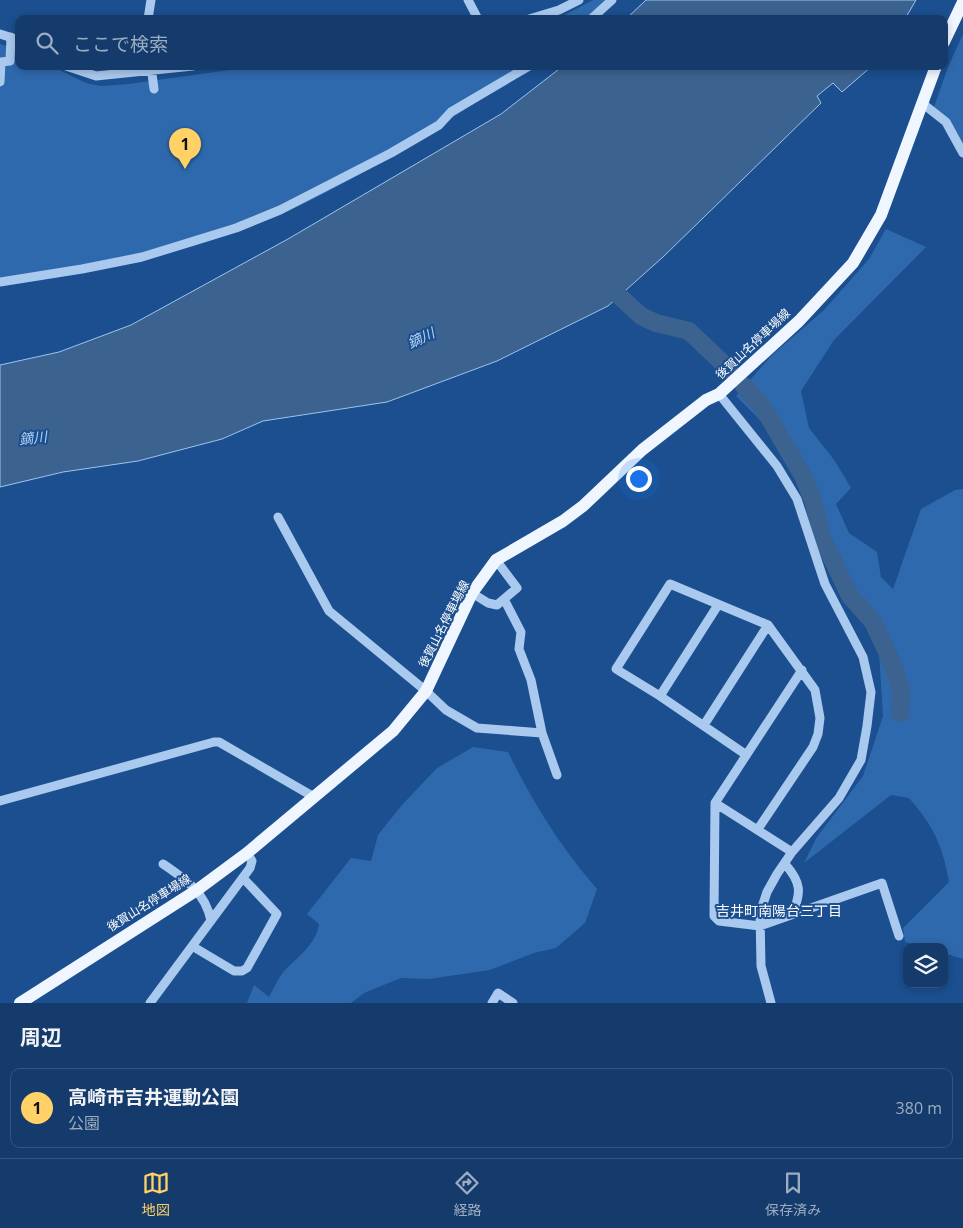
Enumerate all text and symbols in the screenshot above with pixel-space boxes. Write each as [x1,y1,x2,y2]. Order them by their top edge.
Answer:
search box [15,15,948,70]
icon: search [33,29,61,57]
text: ここで検索 [73,31,168,57]
pin: 1 [169,128,201,169]
street label: 後賀山名停車場線 [712,305,794,383]
water label: 鏑川 [404,322,439,352]
water label: 鏑川 [18,426,50,448]
your location [626,466,652,492]
street label: 後賀山名停車場線 [414,577,473,670]
street label: 後賀山名停車場線 [104,870,194,935]
district label: 吉井町南陽台三丁目 [716,901,842,920]
map controls [903,943,948,988]
button: layers [903,943,948,988]
text: 周辺 [20,1023,62,1051]
text: 高崎市吉井運動公園 [68,1084,239,1110]
text: 1 [32,1097,42,1119]
text: 380 m [896,1097,942,1119]
text: 公園 [68,1112,100,1134]
tab: 地図 [142,1169,170,1219]
tab: 経路 [453,1169,481,1219]
tab: 保存済み [765,1169,821,1219]

